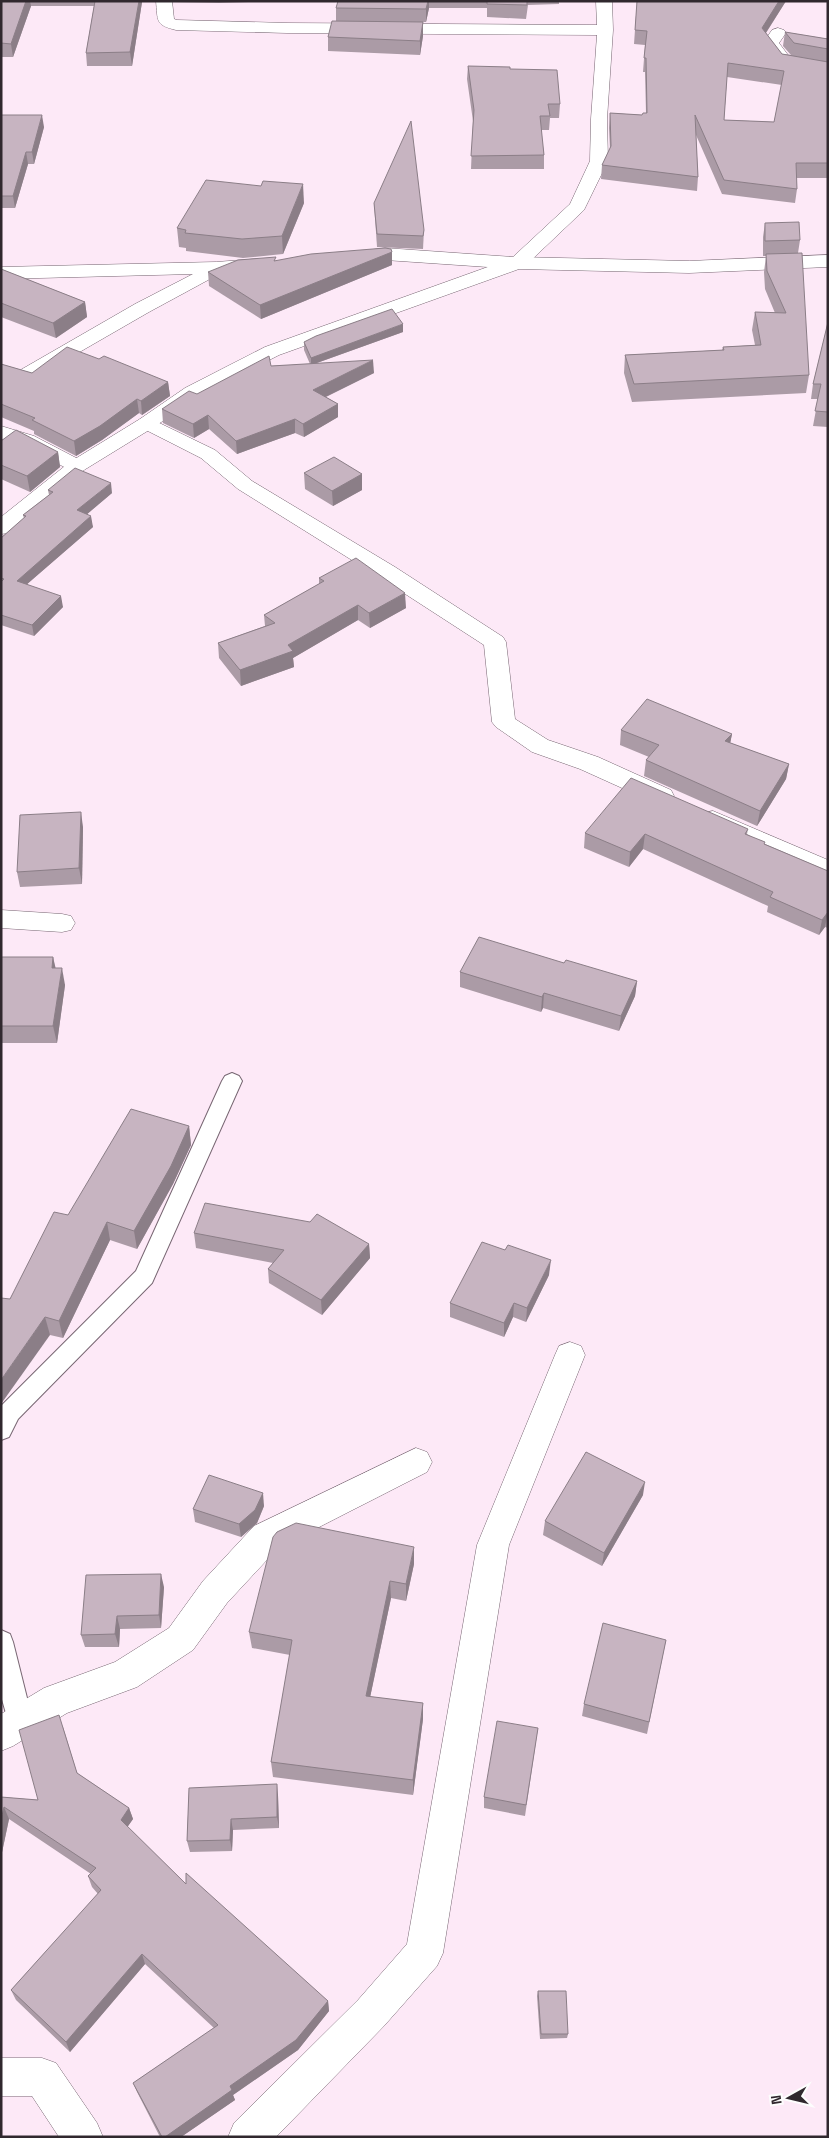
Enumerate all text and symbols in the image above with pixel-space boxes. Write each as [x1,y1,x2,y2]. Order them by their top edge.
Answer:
north arrow [764,2073,814,2123]
text: N [767,2094,786,2106]

